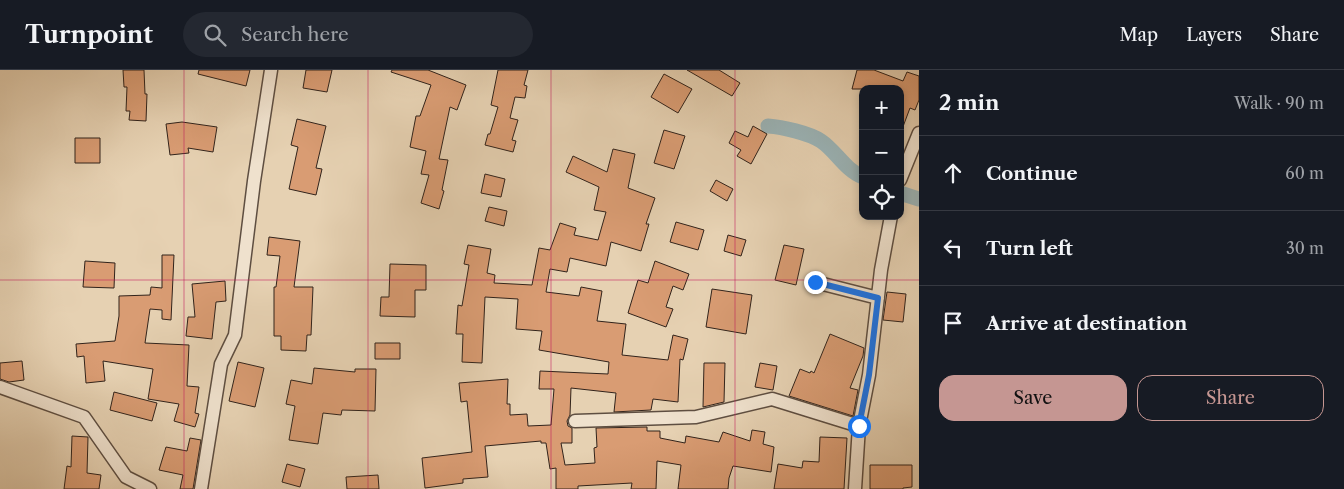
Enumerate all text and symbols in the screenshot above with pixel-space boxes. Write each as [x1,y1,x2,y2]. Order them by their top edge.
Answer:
search box [183,12,533,57]
text: Turnpoint [25,20,153,49]
icon: search [201,21,229,49]
text: Search here [241,23,349,46]
text: Map [1120,24,1158,46]
text: Layers [1186,24,1242,46]
text: Share [1270,24,1319,46]
map controls [859,85,904,220]
button: + [859,85,904,130]
text: 2 min [939,90,999,115]
text: Walk · 90 m [1234,93,1324,113]
button: − [859,130,904,175]
icon: ahead [939,159,967,187]
text: Continue [986,162,1078,185]
text: 60 m [1285,163,1324,183]
button: locate [859,175,904,220]
icon: left [939,234,967,262]
text: Turn left [986,237,1073,260]
text: 30 m [1286,238,1324,258]
route end [804,271,827,294]
icon: arrive [939,309,967,337]
text: Arrive at destination [986,312,1187,335]
button: Save [939,375,1127,421]
button: Share [1137,375,1324,421]
route start [848,415,871,438]

